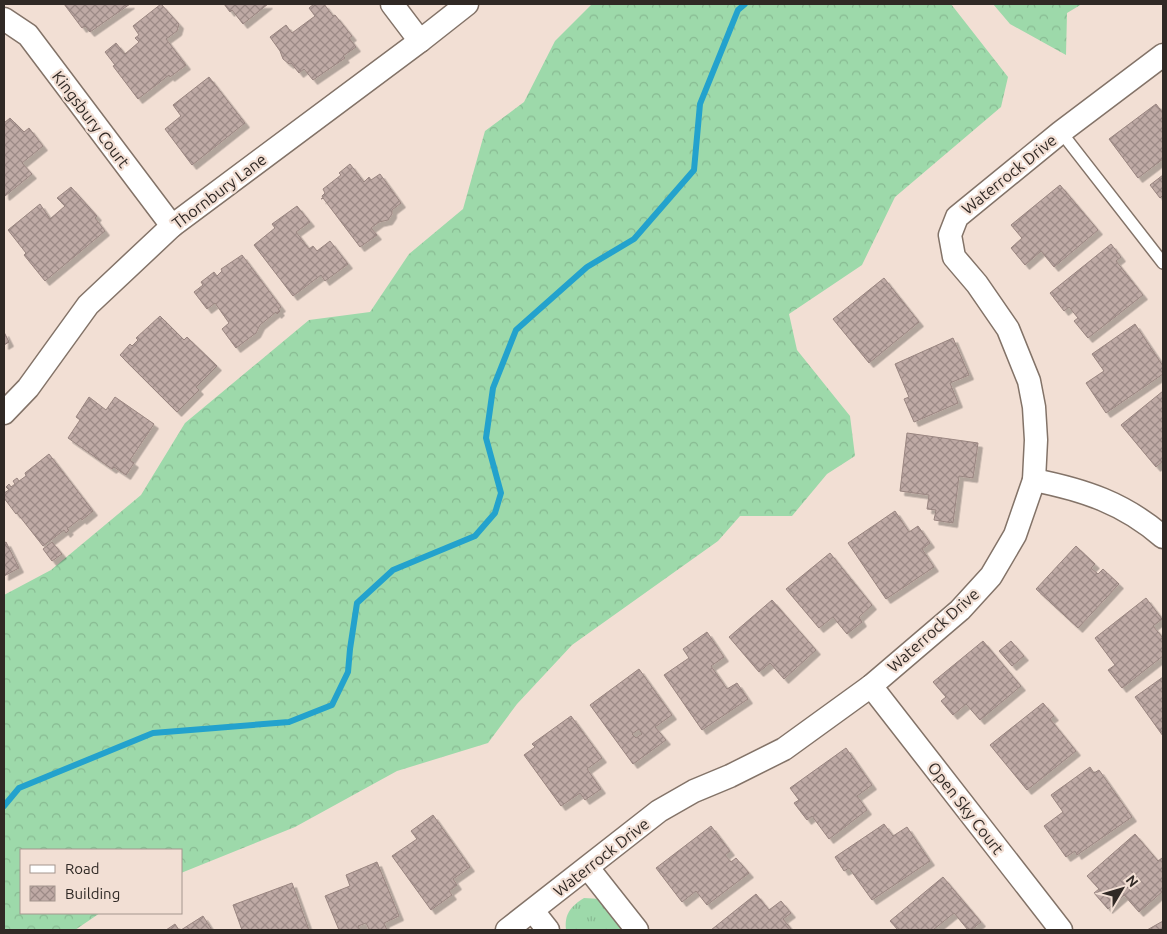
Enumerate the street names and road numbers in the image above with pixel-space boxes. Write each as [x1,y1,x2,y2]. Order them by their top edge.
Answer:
street label: Kingsbury Court [49,67,134,171]
street label: Waterrock Drive [958,130,1060,218]
street label: Thornbury Lane [168,150,270,232]
street label: Waterrock Drive [884,584,982,676]
street label: Open Sky Court [924,758,1008,858]
street label: Waterrock Drive [550,814,652,900]

